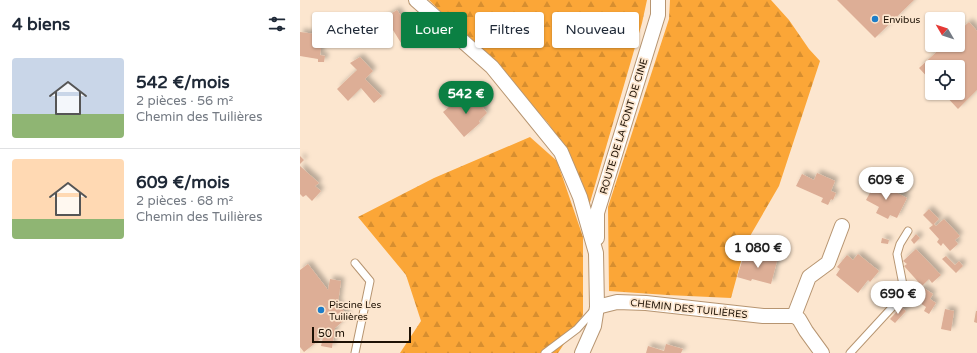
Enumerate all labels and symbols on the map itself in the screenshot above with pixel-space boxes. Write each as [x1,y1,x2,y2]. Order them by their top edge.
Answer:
north arrow [925,12,965,52]
marker: Envibus [870,14,880,24]
place label: Envibus [883,14,920,26]
street label: ROUTE DE LA FONT DE CINE [598,57,650,196]
pin: 542 € [438,81,494,115]
pin: 609 € [858,167,914,201]
pin: 1 080 € [721,235,795,269]
pin: 690 € [870,281,926,315]
street label: CHEMIN DES TUILIÈRES [630,297,748,321]
place label: Piscine Les Tuilières [329,299,382,323]
marker: Piscine Les Tuilières [316,305,326,315]
scale bar [312,325,411,344]

